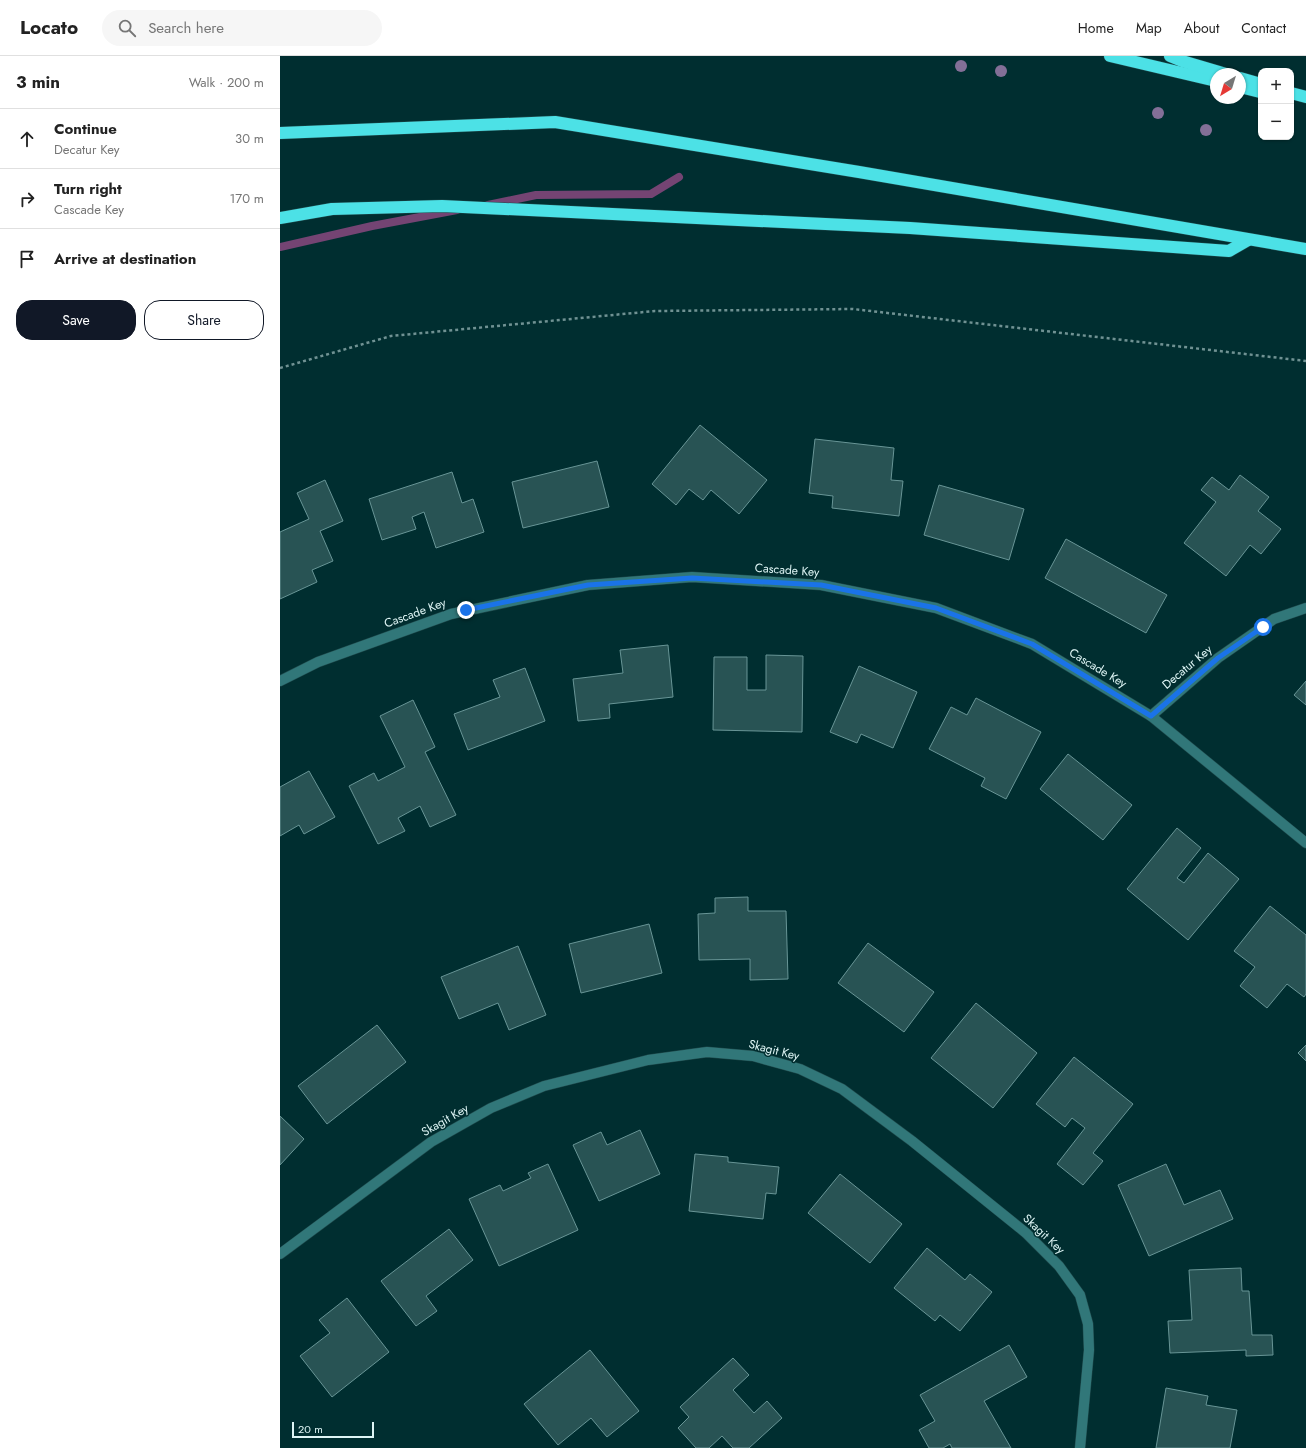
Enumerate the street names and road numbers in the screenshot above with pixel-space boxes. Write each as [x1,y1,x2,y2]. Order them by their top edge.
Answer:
street label: Cascade Key [754,559,821,581]
street label: Cascade Key [382,593,449,633]
street label: Decatur Key [1158,640,1216,693]
street label: Cascade Key [1066,644,1131,693]
street label: Skagit Key [747,1035,802,1065]
street label: Skagit Key [418,1099,473,1141]
street label: Skagit Key [1019,1210,1070,1259]

